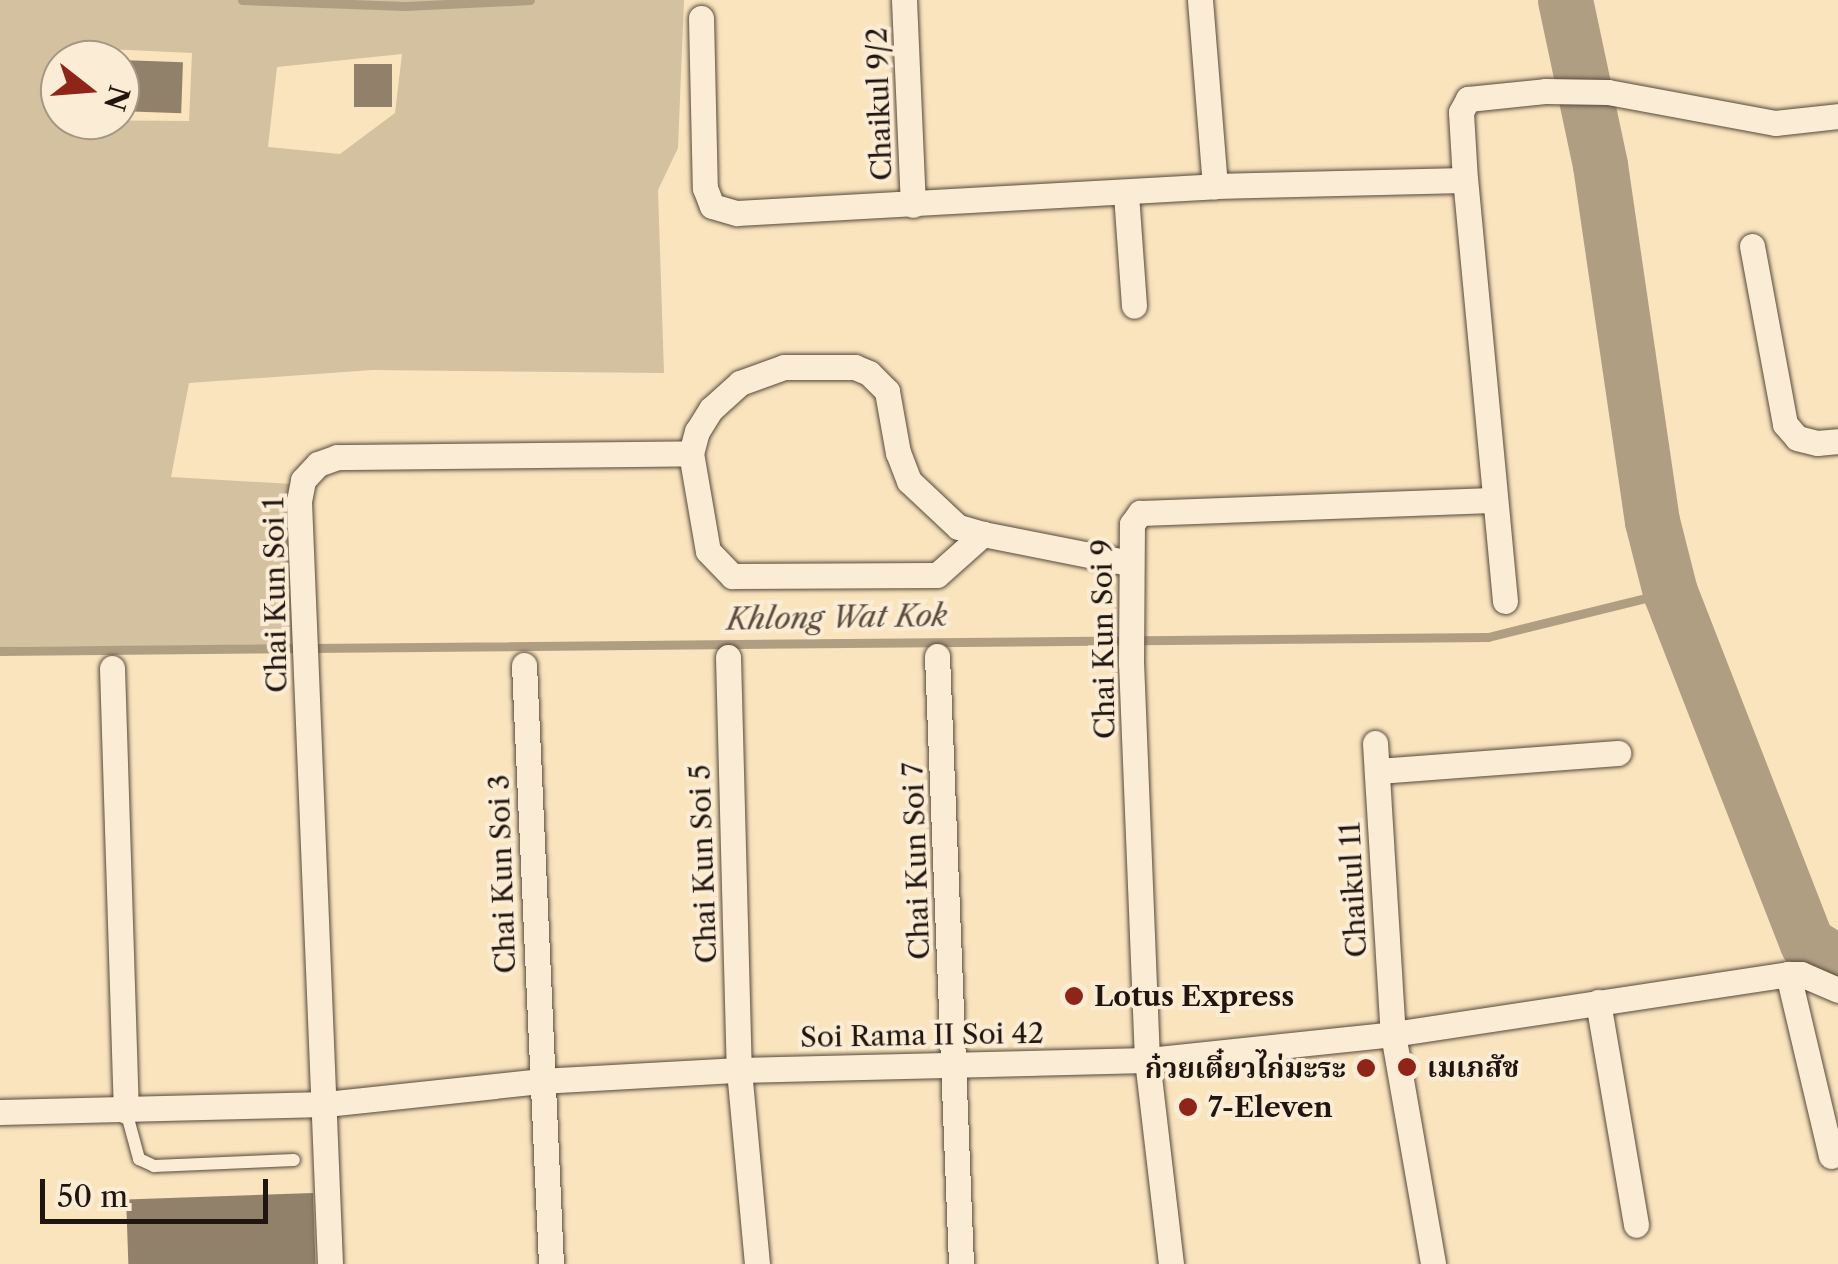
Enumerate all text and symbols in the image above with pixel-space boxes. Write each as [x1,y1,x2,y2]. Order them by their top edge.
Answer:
street label: Chaikul 9/2 [860,27,898,181]
north arrow [40,40,140,140]
text: N [97,82,137,115]
street label: Chai Kun Soi 1 [256,497,294,693]
street label: Chai Kun Soi 9 [1084,539,1122,739]
water label: Khlong Wat Kok [726,598,948,638]
street label: Chai Kun Soi 7 [896,762,936,960]
street label: Chai Kun Soi 5 [683,764,723,964]
street label: Chai Kun Soi 3 [482,774,522,974]
street label: Chaikul 11 [1333,822,1373,958]
place label: Lotus Express [1094,979,1294,1013]
marker: Lotus Express [1063,985,1085,1007]
street label: Soi Rama II Soi 42 [800,1016,1044,1054]
place label: เมเภสัช [1427,1050,1519,1084]
place label: ก๋วยเตี๋ยวไก่มะระ [1145,1051,1346,1085]
marker: เมเภสัช [1396,1056,1418,1078]
marker: ก๋วยเตี๋ยวไก่มะระ [1355,1057,1377,1079]
place label: 7-Eleven [1208,1090,1333,1124]
marker: 7-Eleven [1177,1096,1199,1118]
scale bar [45,1159,272,1221]
text: 50 m [57,1178,128,1215]

